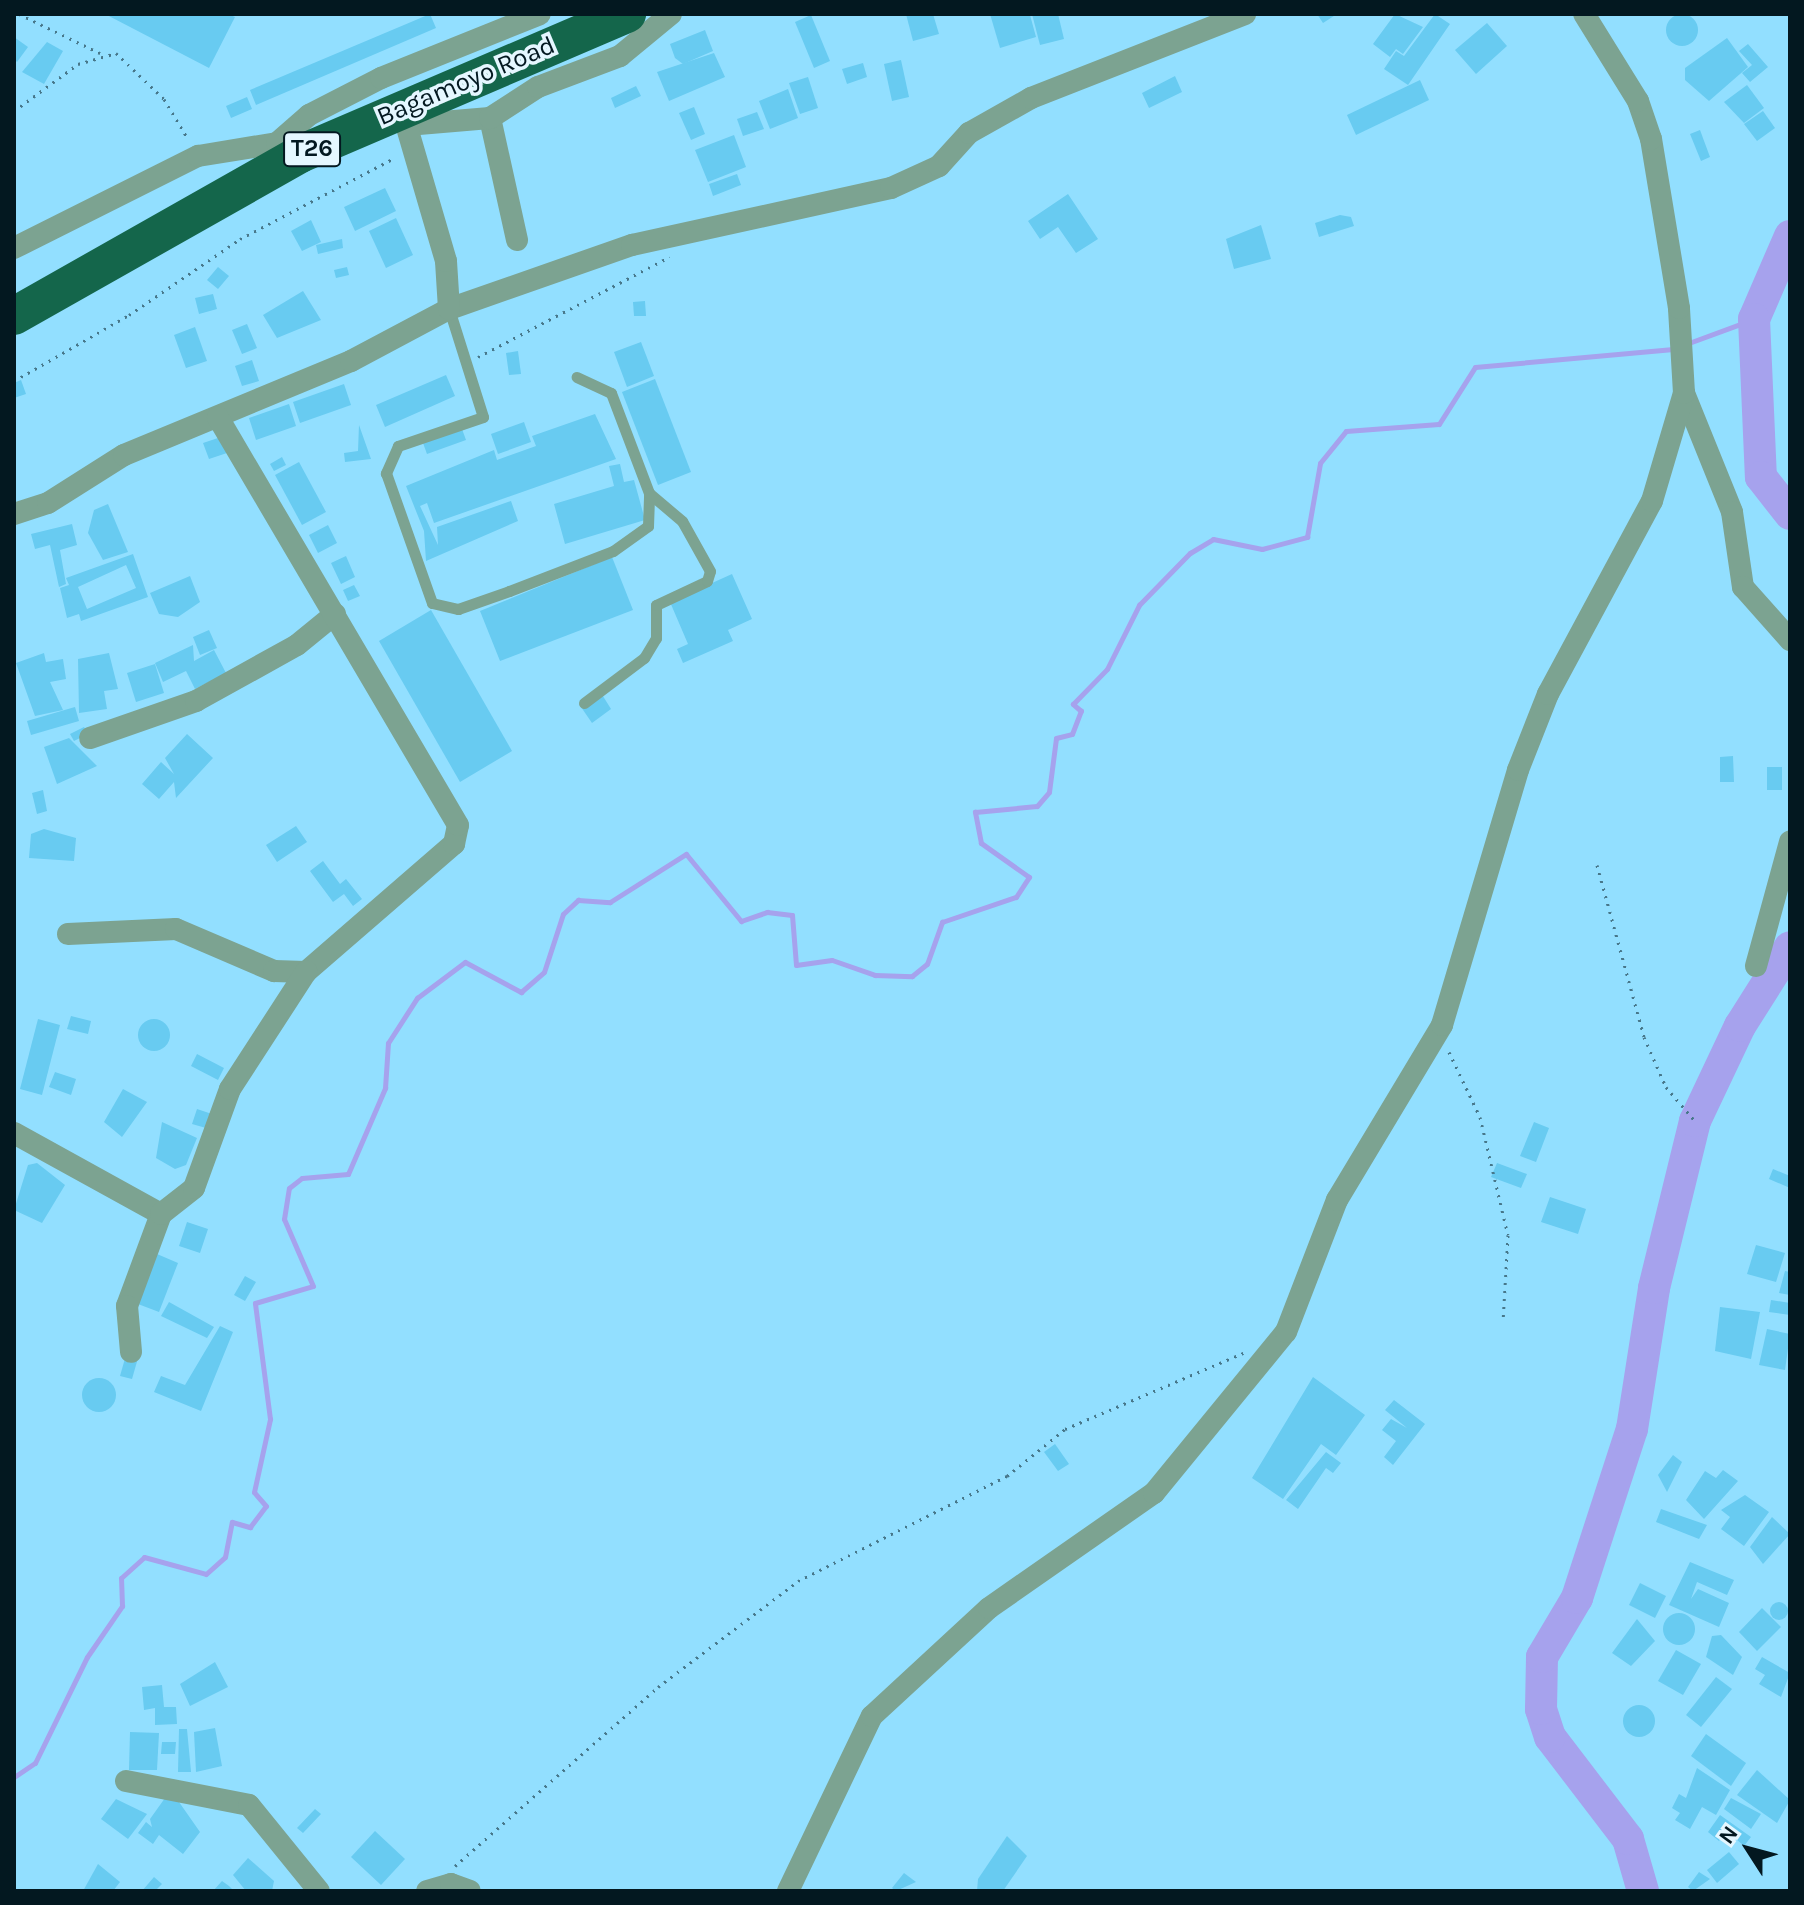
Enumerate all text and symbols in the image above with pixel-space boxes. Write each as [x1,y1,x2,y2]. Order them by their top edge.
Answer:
street label: Bagamoyo Road [372,29,560,133]
road number: T26 [282,129,342,169]
north arrow [1708,1809,1788,1889]
text: N [1713,1821,1744,1849]

